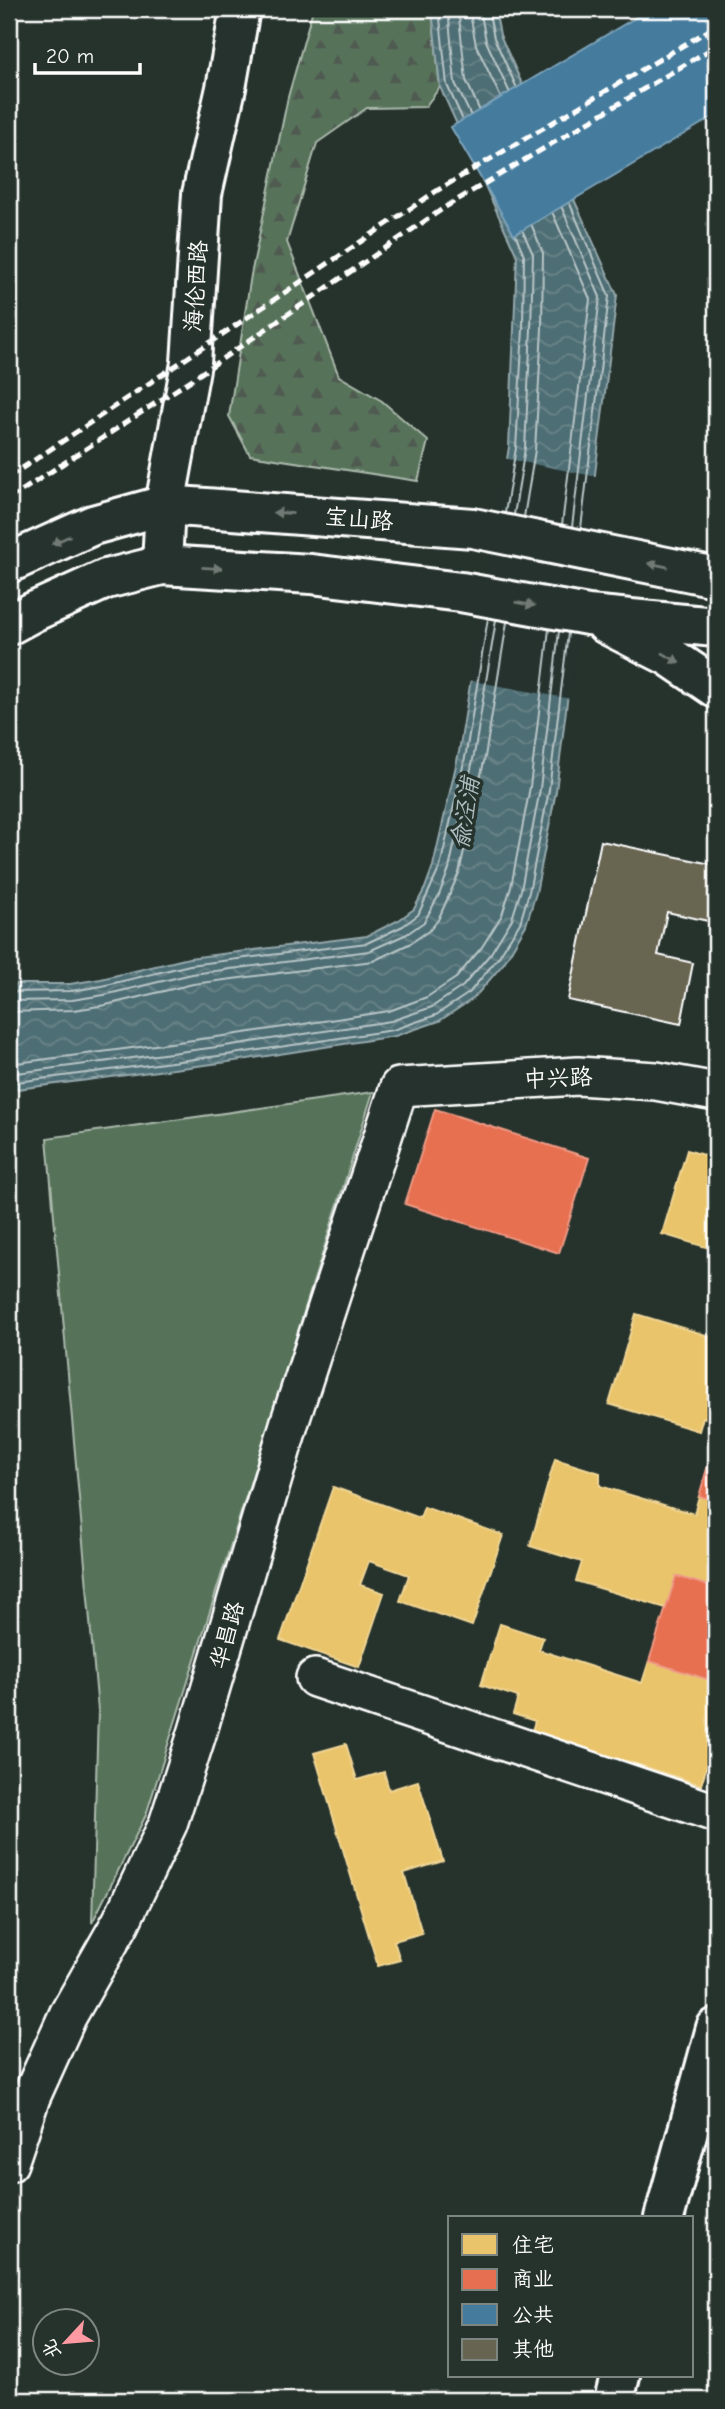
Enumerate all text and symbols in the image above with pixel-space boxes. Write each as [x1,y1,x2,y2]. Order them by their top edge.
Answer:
scale bar [35,32,140,76]
text: 20 m [46,44,94,68]
street label: 海伦西路 [179,239,213,333]
street label: 宝山路 [323,503,395,535]
one-way arrow [271,508,293,519]
one-way arrow [51,534,71,545]
one-way arrow [647,559,669,570]
one-way arrow [201,563,223,574]
one-way arrow [514,598,536,609]
one-way arrow [661,652,680,664]
water label: 俞泾浦 [446,772,485,851]
street label: 中兴路 [523,1063,593,1093]
street label: 华昌路 [205,1598,249,1672]
legend [448,2216,694,2378]
text: 住宅 [512,2233,554,2257]
text: 商业 [512,2267,554,2291]
text: 公共 [512,2303,554,2327]
north arrow [32,2308,102,2378]
text: 北 [38,2336,66,2362]
text: 其他 [512,2337,554,2361]

